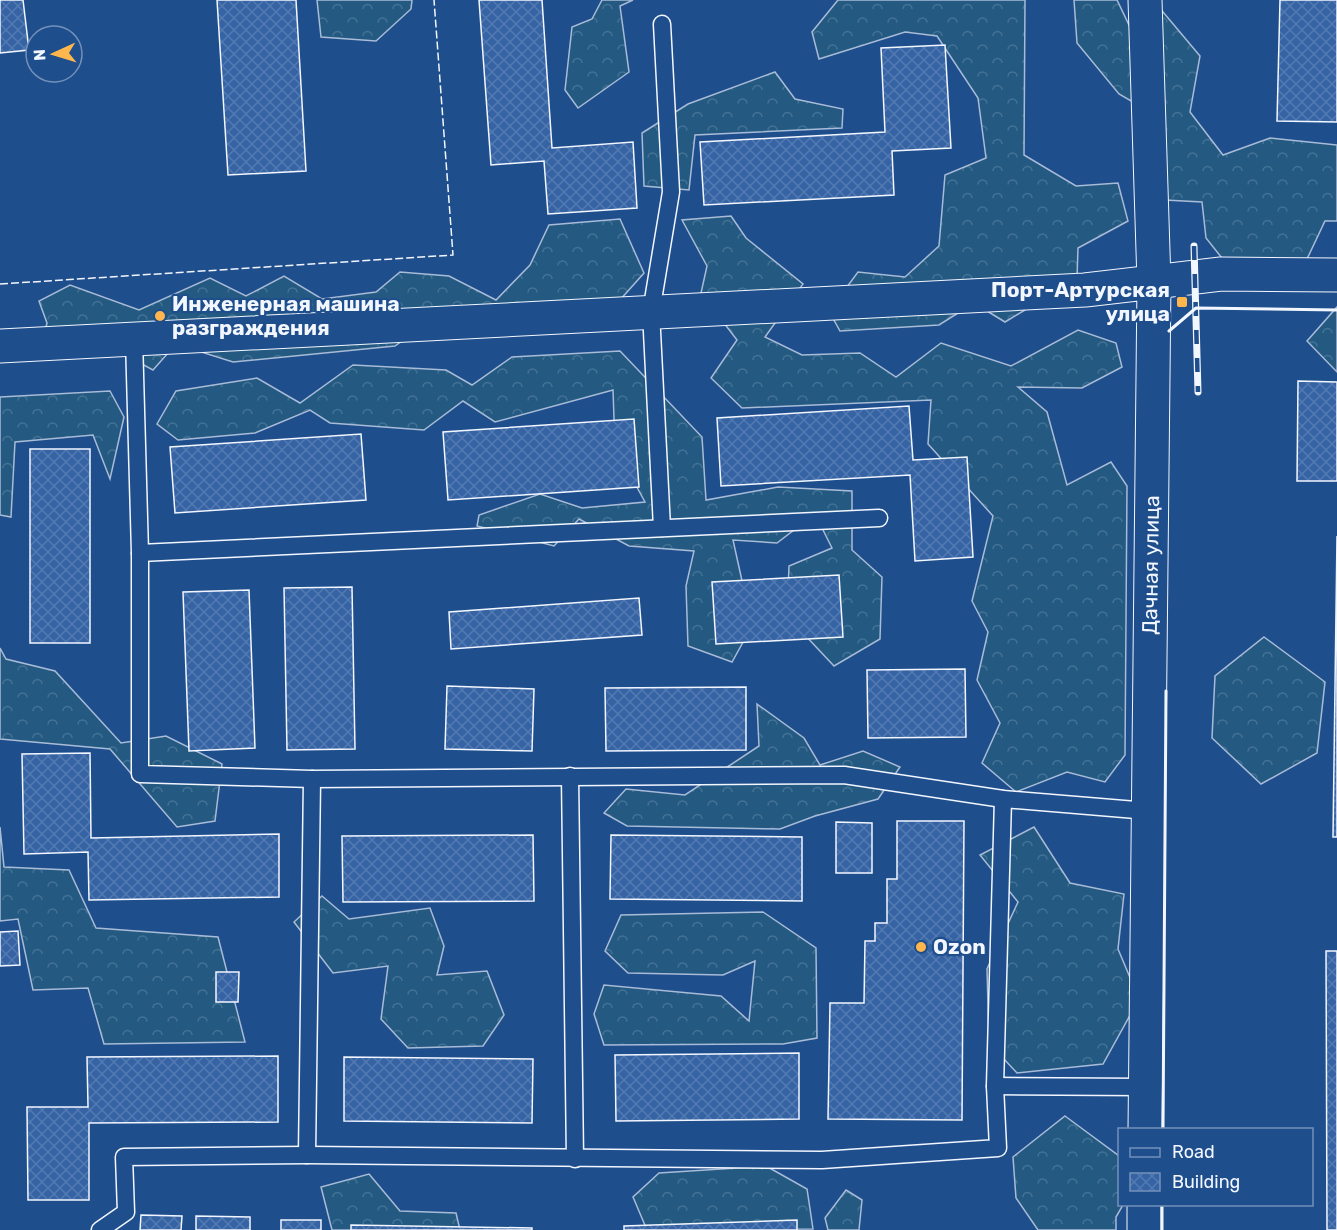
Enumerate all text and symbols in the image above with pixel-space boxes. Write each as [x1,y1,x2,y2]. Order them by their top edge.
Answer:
north arrow [24,24,84,84]
text: N [30,49,49,61]
place label: Порт-Артурская улица [991,277,1170,326]
place label: Инженерная машина разграждения [172,291,400,340]
marker: Порт-Артурская улица [1175,295,1189,309]
marker: Инженерная машина разграждения [153,309,167,323]
street label: Дачная улица [1137,495,1164,635]
place label: Ozon [933,934,986,959]
marker: Ozon [914,940,928,954]
legend [1118,1128,1313,1206]
text: Road [1172,1141,1215,1163]
text: Building [1172,1171,1240,1193]

